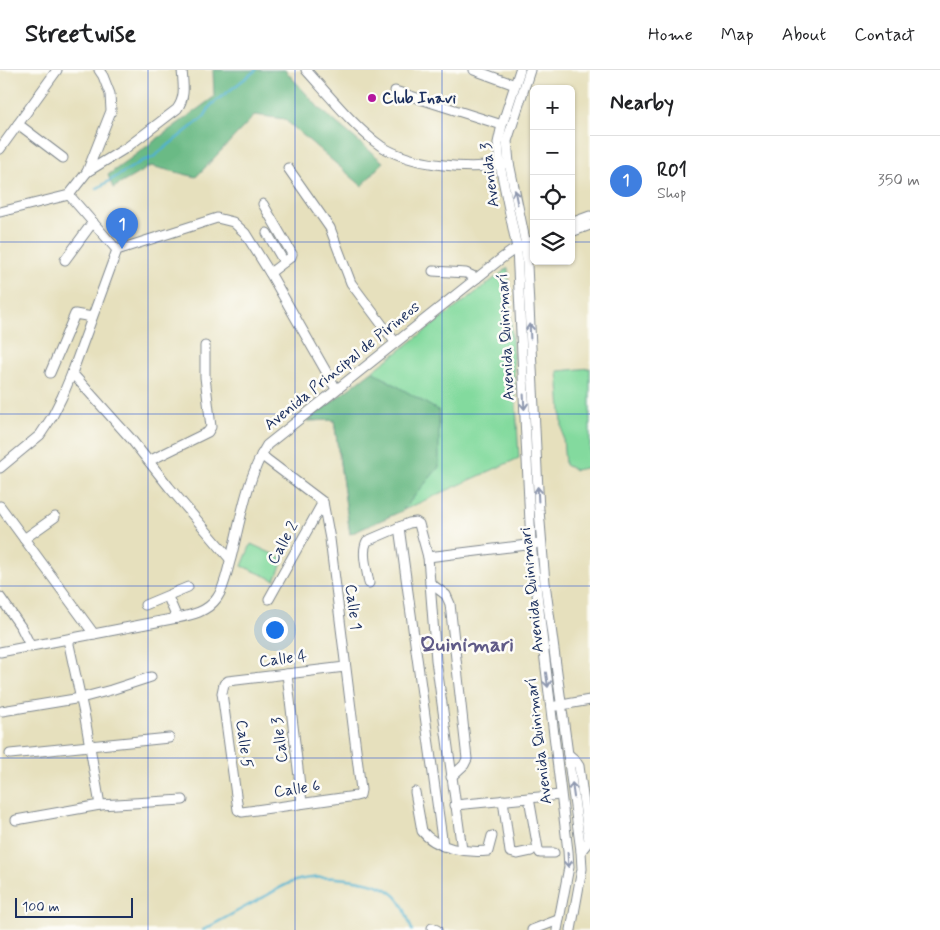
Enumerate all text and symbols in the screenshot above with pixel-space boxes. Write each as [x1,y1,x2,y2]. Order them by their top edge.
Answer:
text: Streetwise [25,19,136,50]
text: Home [648,23,693,47]
text: Map [721,23,754,47]
text: About [782,23,826,47]
text: Contact [854,23,915,47]
map controls [530,85,575,265]
button: + [530,85,575,130]
place label: Club Inavi [382,88,456,109]
text: Nearby [610,89,674,117]
marker: Club Inavi [366,92,378,104]
button: − [530,130,575,175]
street label: Avenida 3 [476,141,504,209]
text: R01 [657,158,687,183]
text: 1 [622,170,630,191]
text: 350 m [878,170,920,191]
button: locate [530,175,575,220]
text: Shop [657,183,686,204]
one-way arrow [511,189,520,205]
pin: 1 [106,208,138,249]
button: layers [530,220,575,265]
street label: Avenida Quinimarí [492,273,520,401]
street label: Avenida Principal de Pirineos [260,297,424,435]
one-way arrow [525,324,535,340]
one-way arrow [519,394,529,410]
one-way arrow [534,486,543,502]
street label: Calle 2 [263,517,304,568]
street label: Avenida Quinimari [515,526,549,654]
street label: Calle 1 [340,583,366,631]
your location [262,617,288,643]
district label: Quinimari [420,631,514,659]
street label: Calle 4 [258,646,308,672]
one-way arrow [542,671,552,687]
street label: Avenida Quinimarí [521,676,557,806]
street label: Calle 3 [267,716,293,764]
street label: Calle 5 [231,719,257,769]
street label: Calle 6 [272,775,322,803]
one-way arrow [567,782,577,798]
one-way arrow [564,852,573,868]
scale bar [15,895,132,918]
text: 100 m [22,898,60,916]

